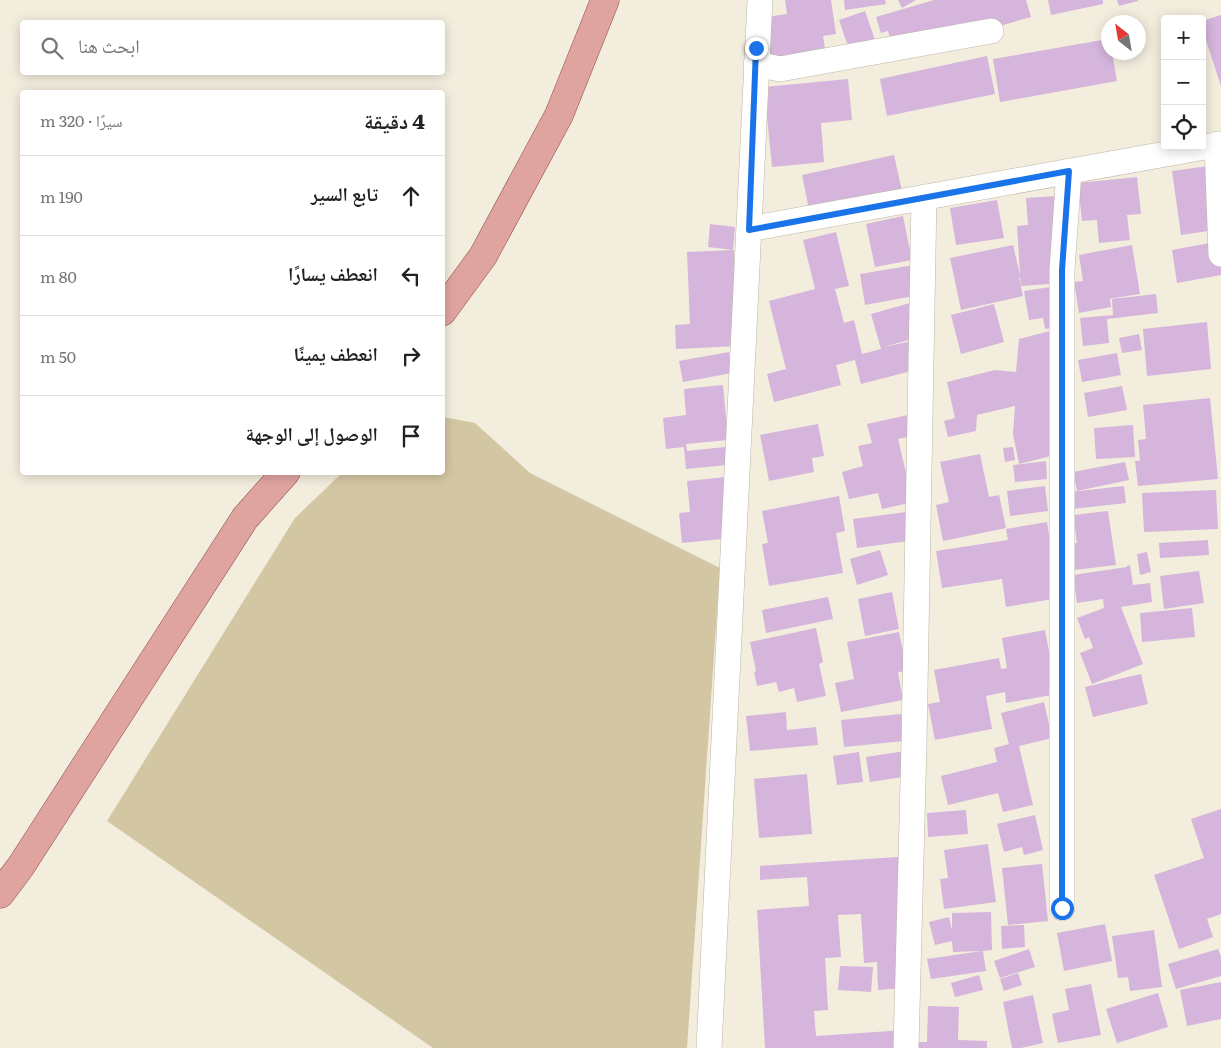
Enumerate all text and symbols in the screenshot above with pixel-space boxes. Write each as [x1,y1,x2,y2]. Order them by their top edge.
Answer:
north arrow [1101,15,1146,60]
map controls [1161,15,1206,150]
button: + [1161,15,1206,60]
search box [20,20,445,75]
text: ابحث هنا [78,31,140,59]
icon: search [38,34,66,62]
route end [745,37,768,60]
button: − [1161,60,1206,105]
text: 4 دقيقة [364,104,425,135]
button: locate [1161,105,1206,150]
text: سيرًا · 320 m [40,108,123,132]
text: تابع السير [311,179,378,207]
icon: ahead [397,182,425,210]
text: 190 m [40,184,83,208]
text: انعطف يسارًا [288,259,378,287]
icon: left [397,262,425,290]
text: 80 m [40,264,77,288]
text: انعطف يمينًا [294,339,378,367]
icon: right [397,342,425,370]
text: 50 m [40,344,76,368]
text: الوصول إلى الوجهة [245,419,378,447]
icon: arrive [397,422,425,450]
route start [1051,897,1074,920]

